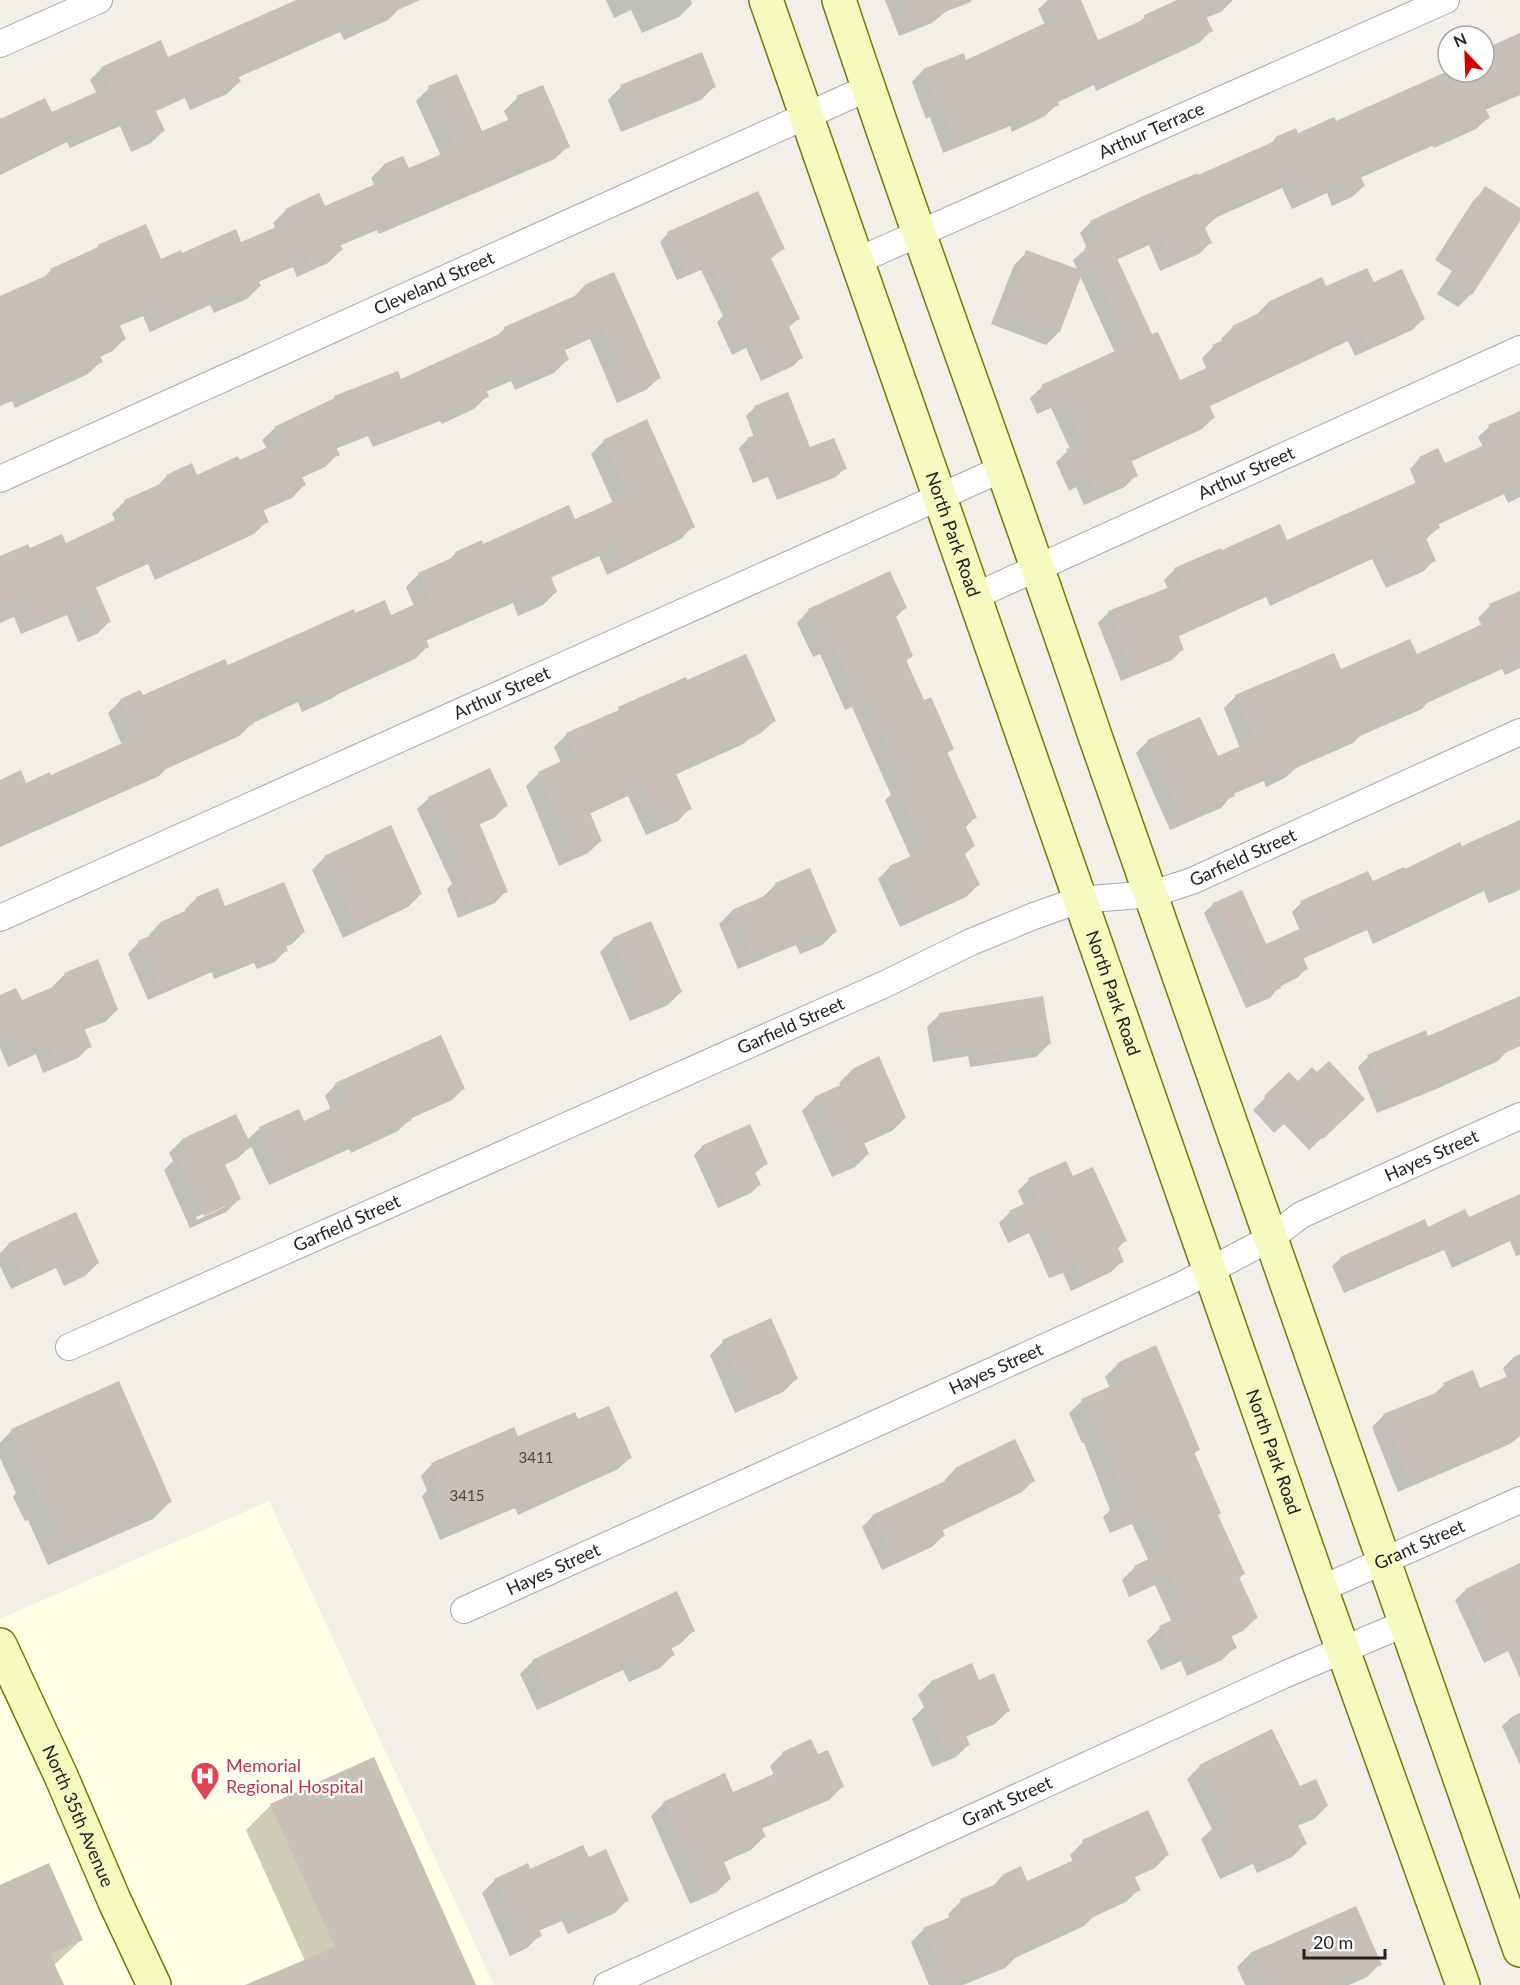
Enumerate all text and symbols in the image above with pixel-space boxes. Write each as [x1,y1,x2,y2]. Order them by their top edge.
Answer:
north arrow [1436,24,1496,84]
text: N [1451,29,1469,51]
street label: Arthur Terrace [1095,97,1207,163]
street label: Cleveland Street [370,246,498,319]
street label: Arthur Street [1194,441,1298,504]
street label: North Park Road [922,468,986,600]
street label: Arthur Street [450,661,554,723]
street label: Garfield Street [1186,823,1300,891]
street label: North Park Road [1082,927,1146,1058]
street label: Garfield Street [733,991,848,1058]
street label: Hayes Street [1381,1124,1482,1186]
street label: Garfield Street [289,1189,404,1256]
street label: Hayes Street [945,1337,1046,1399]
street label: North Park Road [1242,1386,1306,1517]
house number: 3411 [519,1448,553,1466]
house number: 3415 [450,1486,484,1504]
street label: Grant Street [1371,1514,1468,1574]
street label: Hayes Street [502,1538,604,1599]
street label: North 35th Avenue [38,1741,119,1890]
place label: Memorial Regional Hospital [226,1754,363,1797]
hospital icon: Memorial Regional Hospital [189,1760,221,1802]
street label: Grant Street [958,1770,1056,1831]
scale bar [1304,1922,1385,1960]
text: 20 m [1313,1931,1353,1953]

